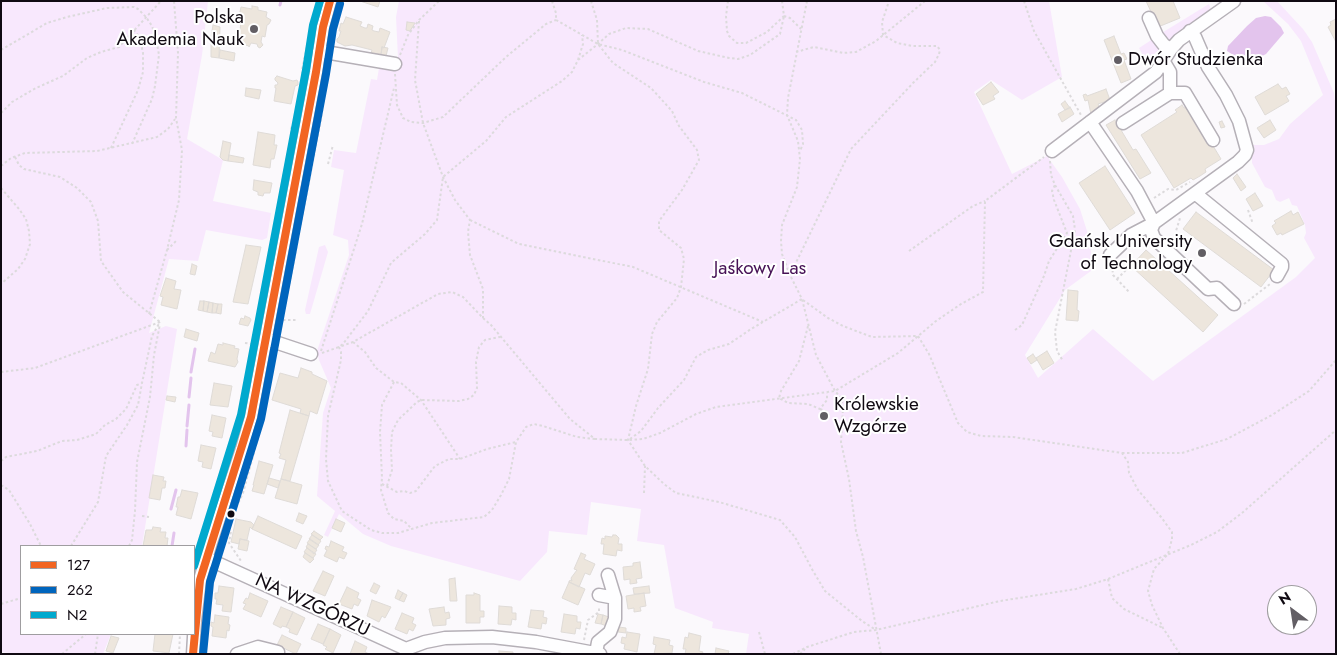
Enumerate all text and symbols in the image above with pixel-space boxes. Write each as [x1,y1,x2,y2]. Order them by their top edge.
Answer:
place label: Polska Akademia Nauk [117,7,244,51]
marker: Polska Akademia Nauk [248,23,260,35]
place label: Dwór Studzienka [1128,49,1263,71]
marker: Dwór Studzienka [1112,54,1124,66]
place label: Gdańsk University of Technology [1049,231,1192,275]
marker: Gdańsk University of Technology [1196,247,1208,259]
park label: Jaśkowy Las [714,258,806,280]
place label: Królewskie Wzgórze [834,394,919,438]
marker: Królewskie Wzgórze [818,410,830,422]
unlabelled marker [226,509,236,519]
legend [20,545,195,635]
text: 127 [67,554,90,576]
street label: NA WZGÓRZU [251,570,373,642]
text: 262 [67,579,93,601]
north arrow [1267,585,1317,635]
text: N [1275,587,1295,609]
text: N2 [67,604,87,626]

